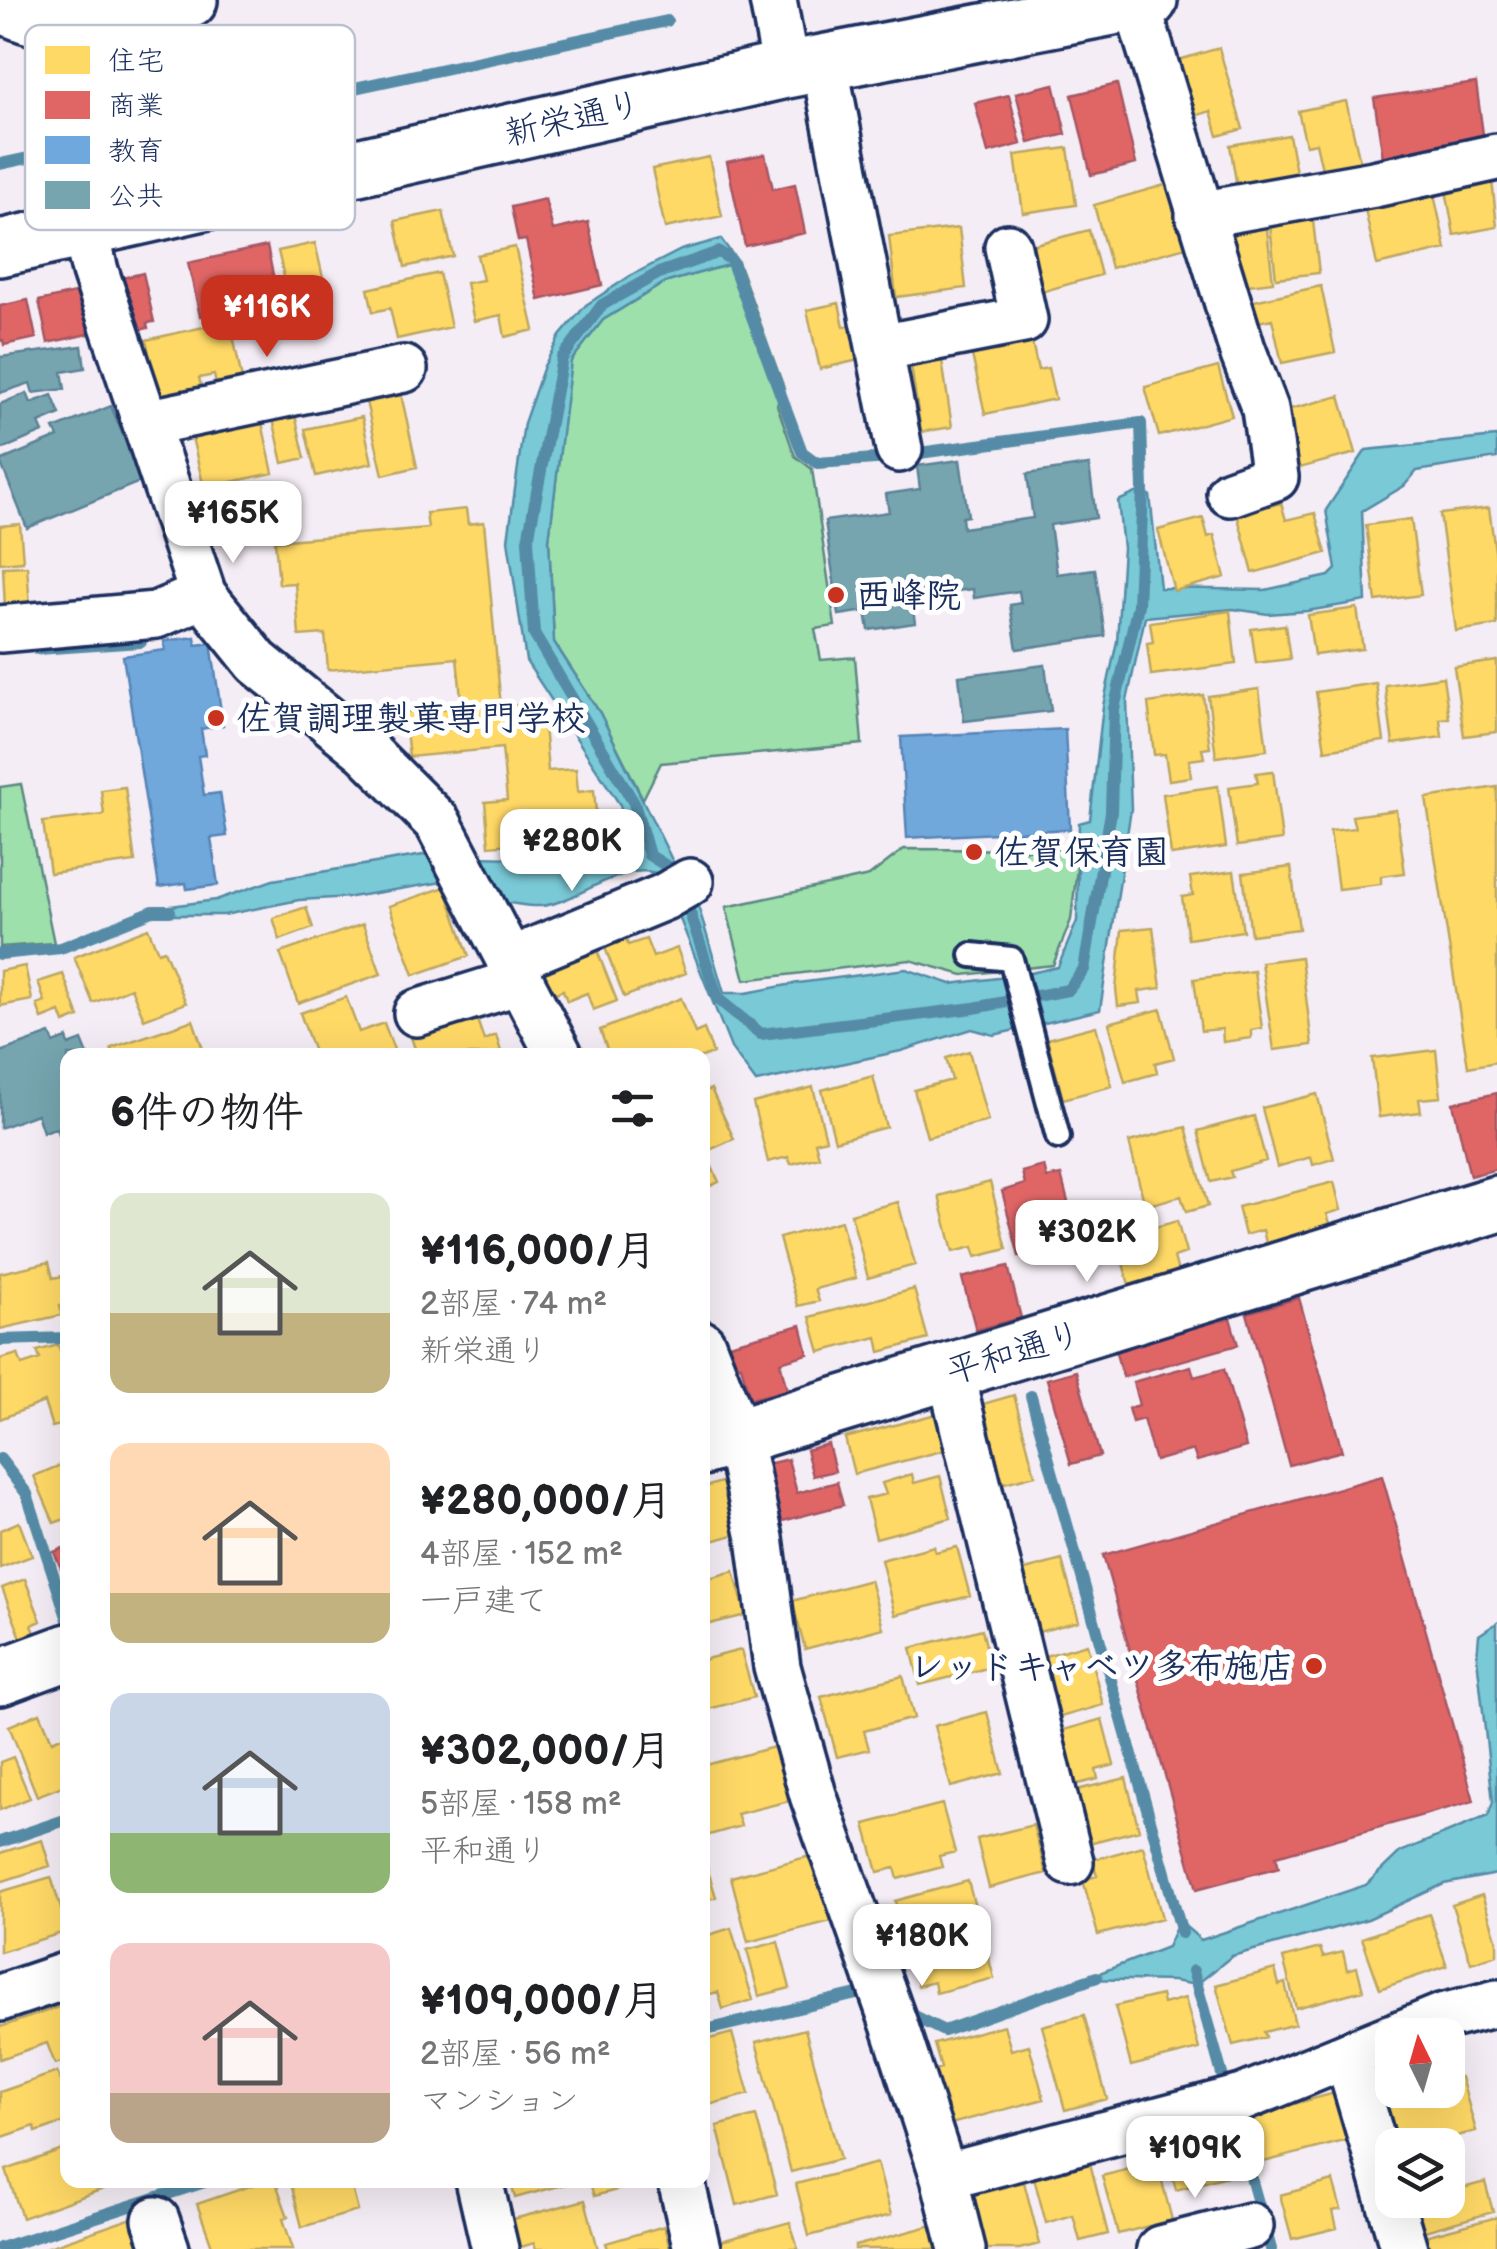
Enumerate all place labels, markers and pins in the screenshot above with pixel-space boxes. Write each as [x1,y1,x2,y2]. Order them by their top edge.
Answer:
pin: ¥116K [197,275,337,360]
pin: ¥165K [163,481,303,566]
place label: 西峰院 [856,575,961,618]
marker: 西峰院 [825,584,847,606]
place label: 佐賀調理製菓専門学校 [236,698,586,741]
marker: 佐賀調理製菓専門学校 [205,707,227,729]
pin: ¥280K [502,809,642,894]
place label: 佐賀保育園 [994,832,1169,875]
marker: 佐賀保育園 [963,841,985,863]
pin: ¥302K [1017,1200,1157,1285]
place label: レッドキャベツ多布施店 [909,1646,1294,1689]
marker: レッドキャベツ多布施店 [1303,1655,1325,1677]
pin: ¥180K [852,1904,992,1989]
pin: ¥109K [1125,2116,1265,2201]

